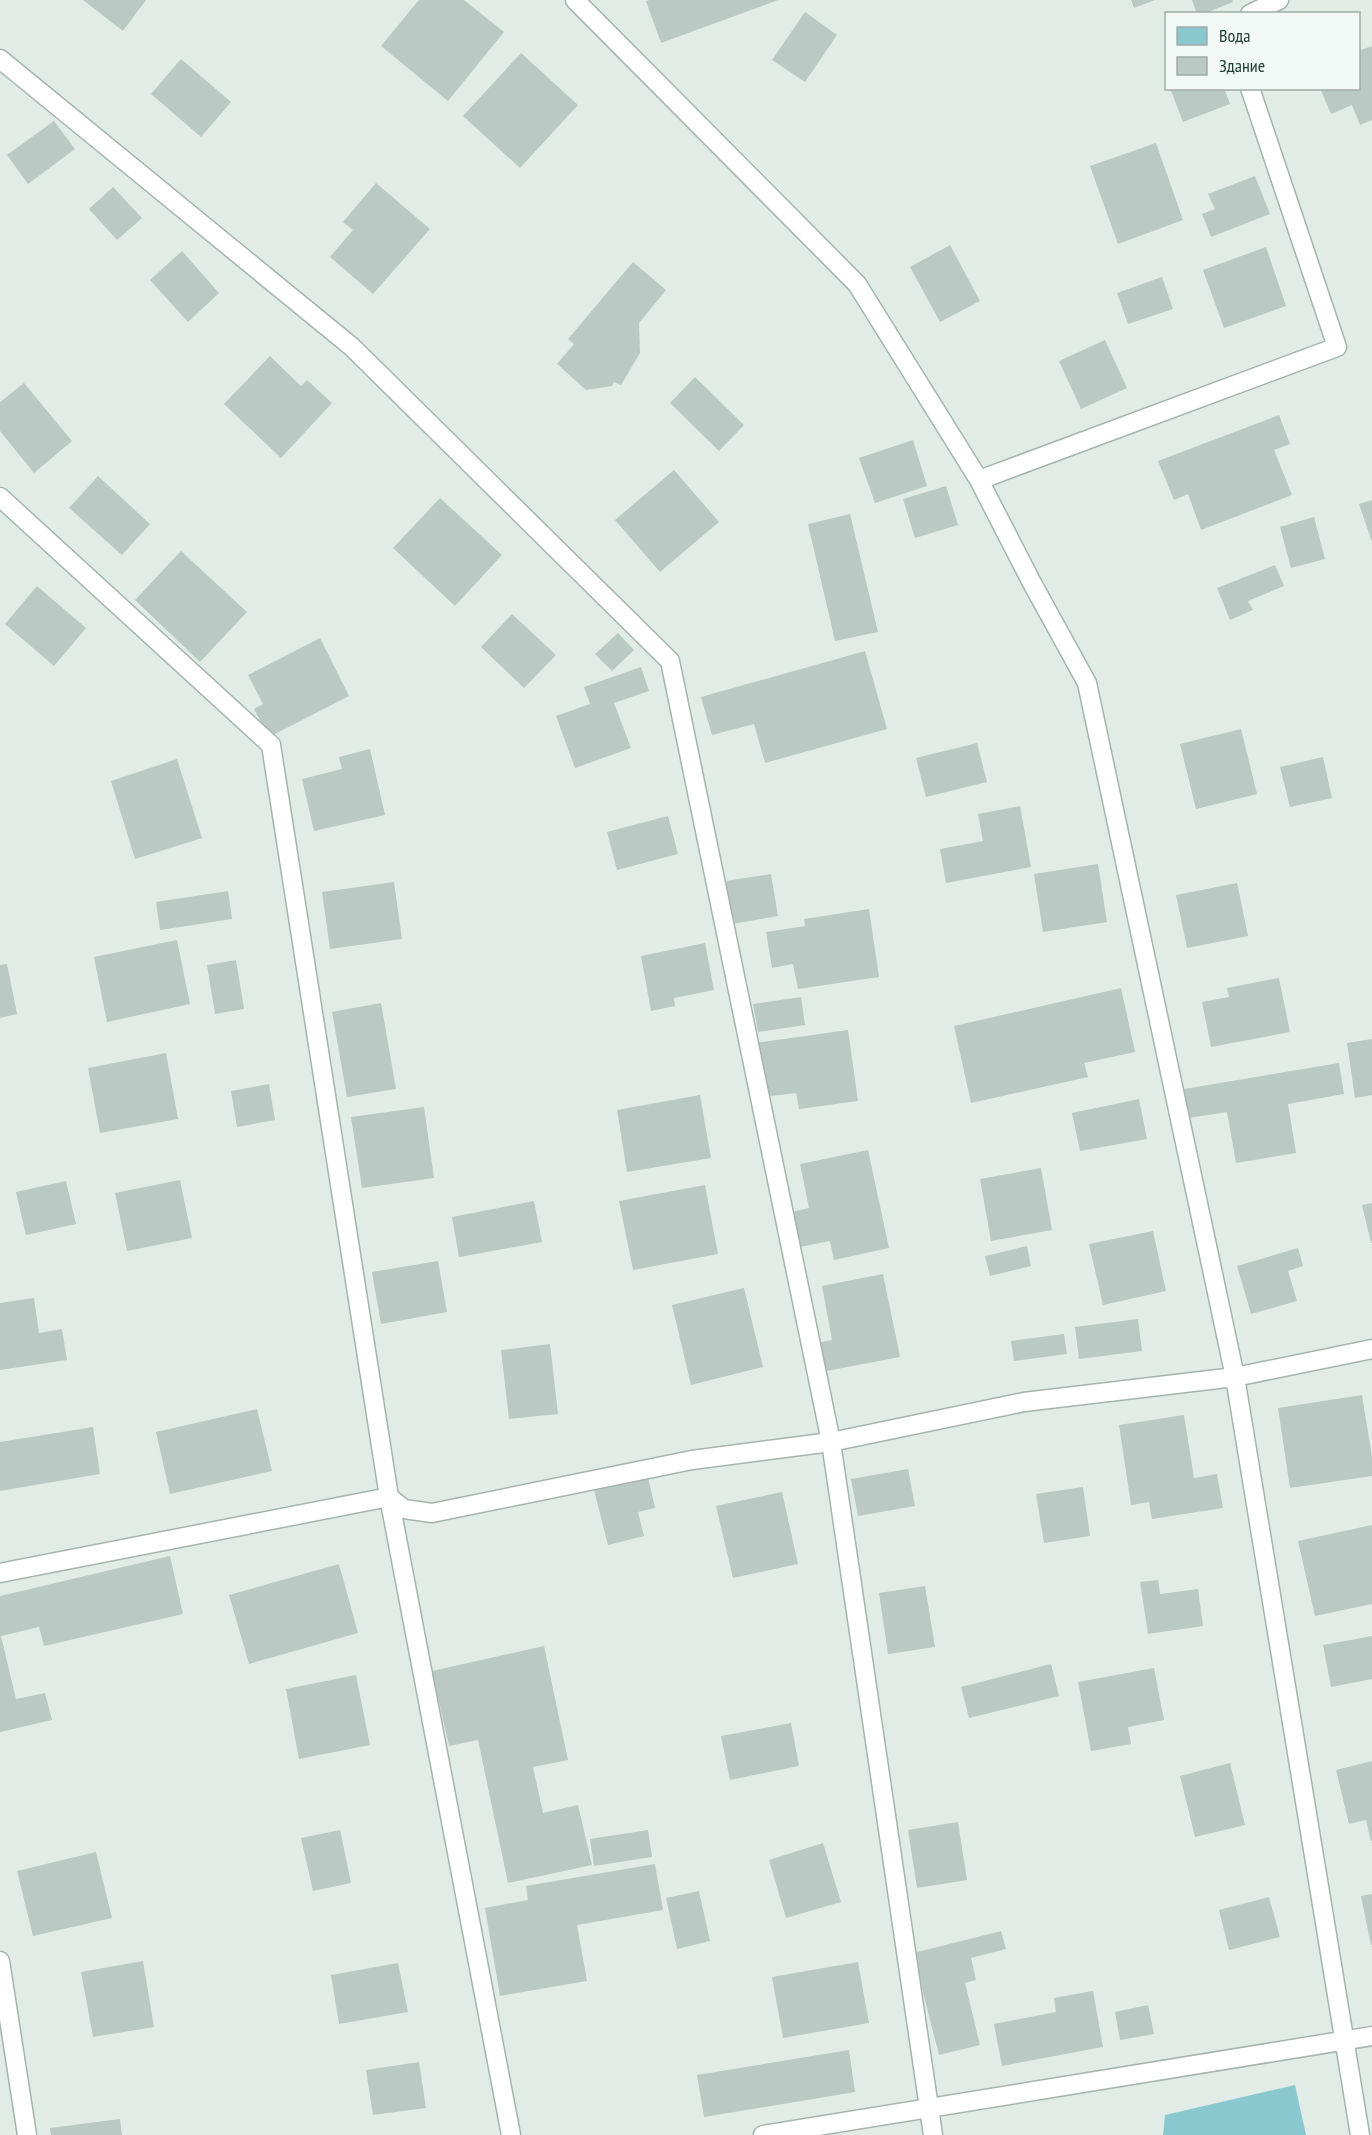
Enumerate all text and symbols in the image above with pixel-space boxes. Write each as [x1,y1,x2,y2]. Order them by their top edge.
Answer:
legend [1165,12,1360,90]
text: Вода [1219,24,1250,47]
text: Здание [1219,54,1265,77]

